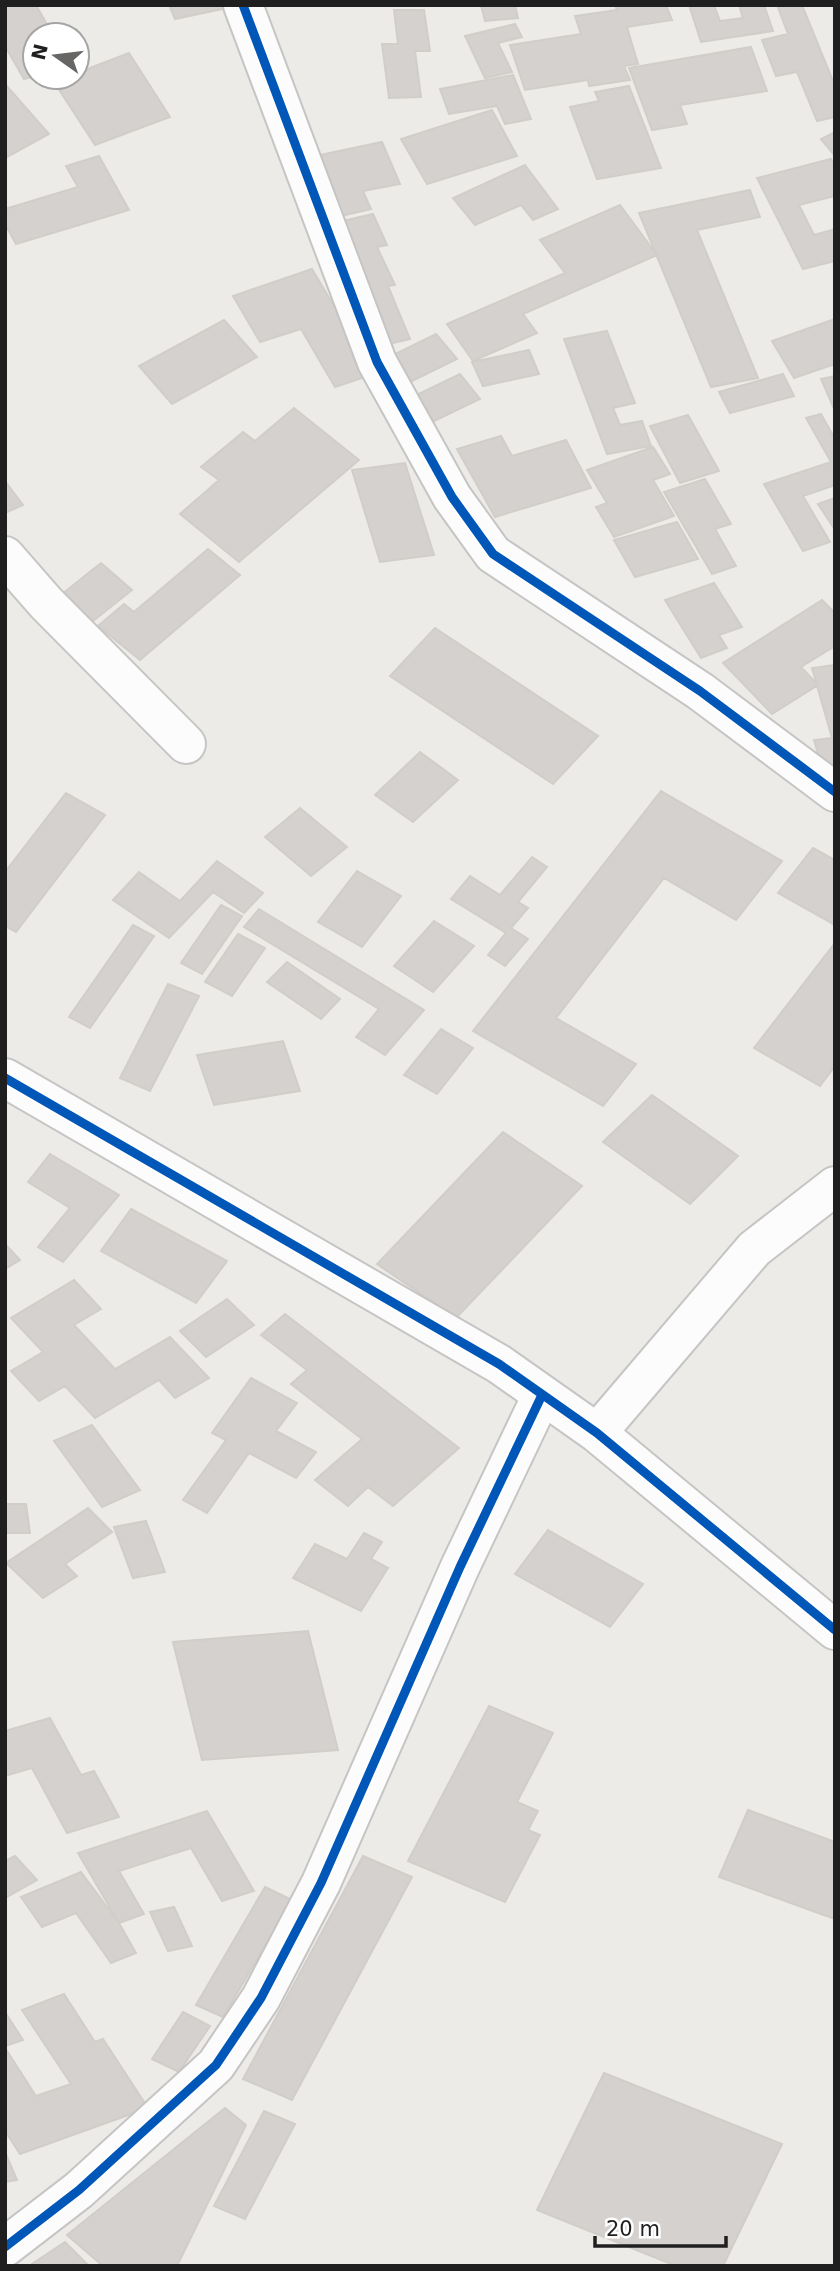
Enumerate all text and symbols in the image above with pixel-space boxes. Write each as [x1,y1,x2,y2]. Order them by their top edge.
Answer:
north arrow [21,21,91,91]
text: N [27,42,52,62]
scale bar [595,2204,726,2248]
text: 20 m [606,2217,660,2241]

